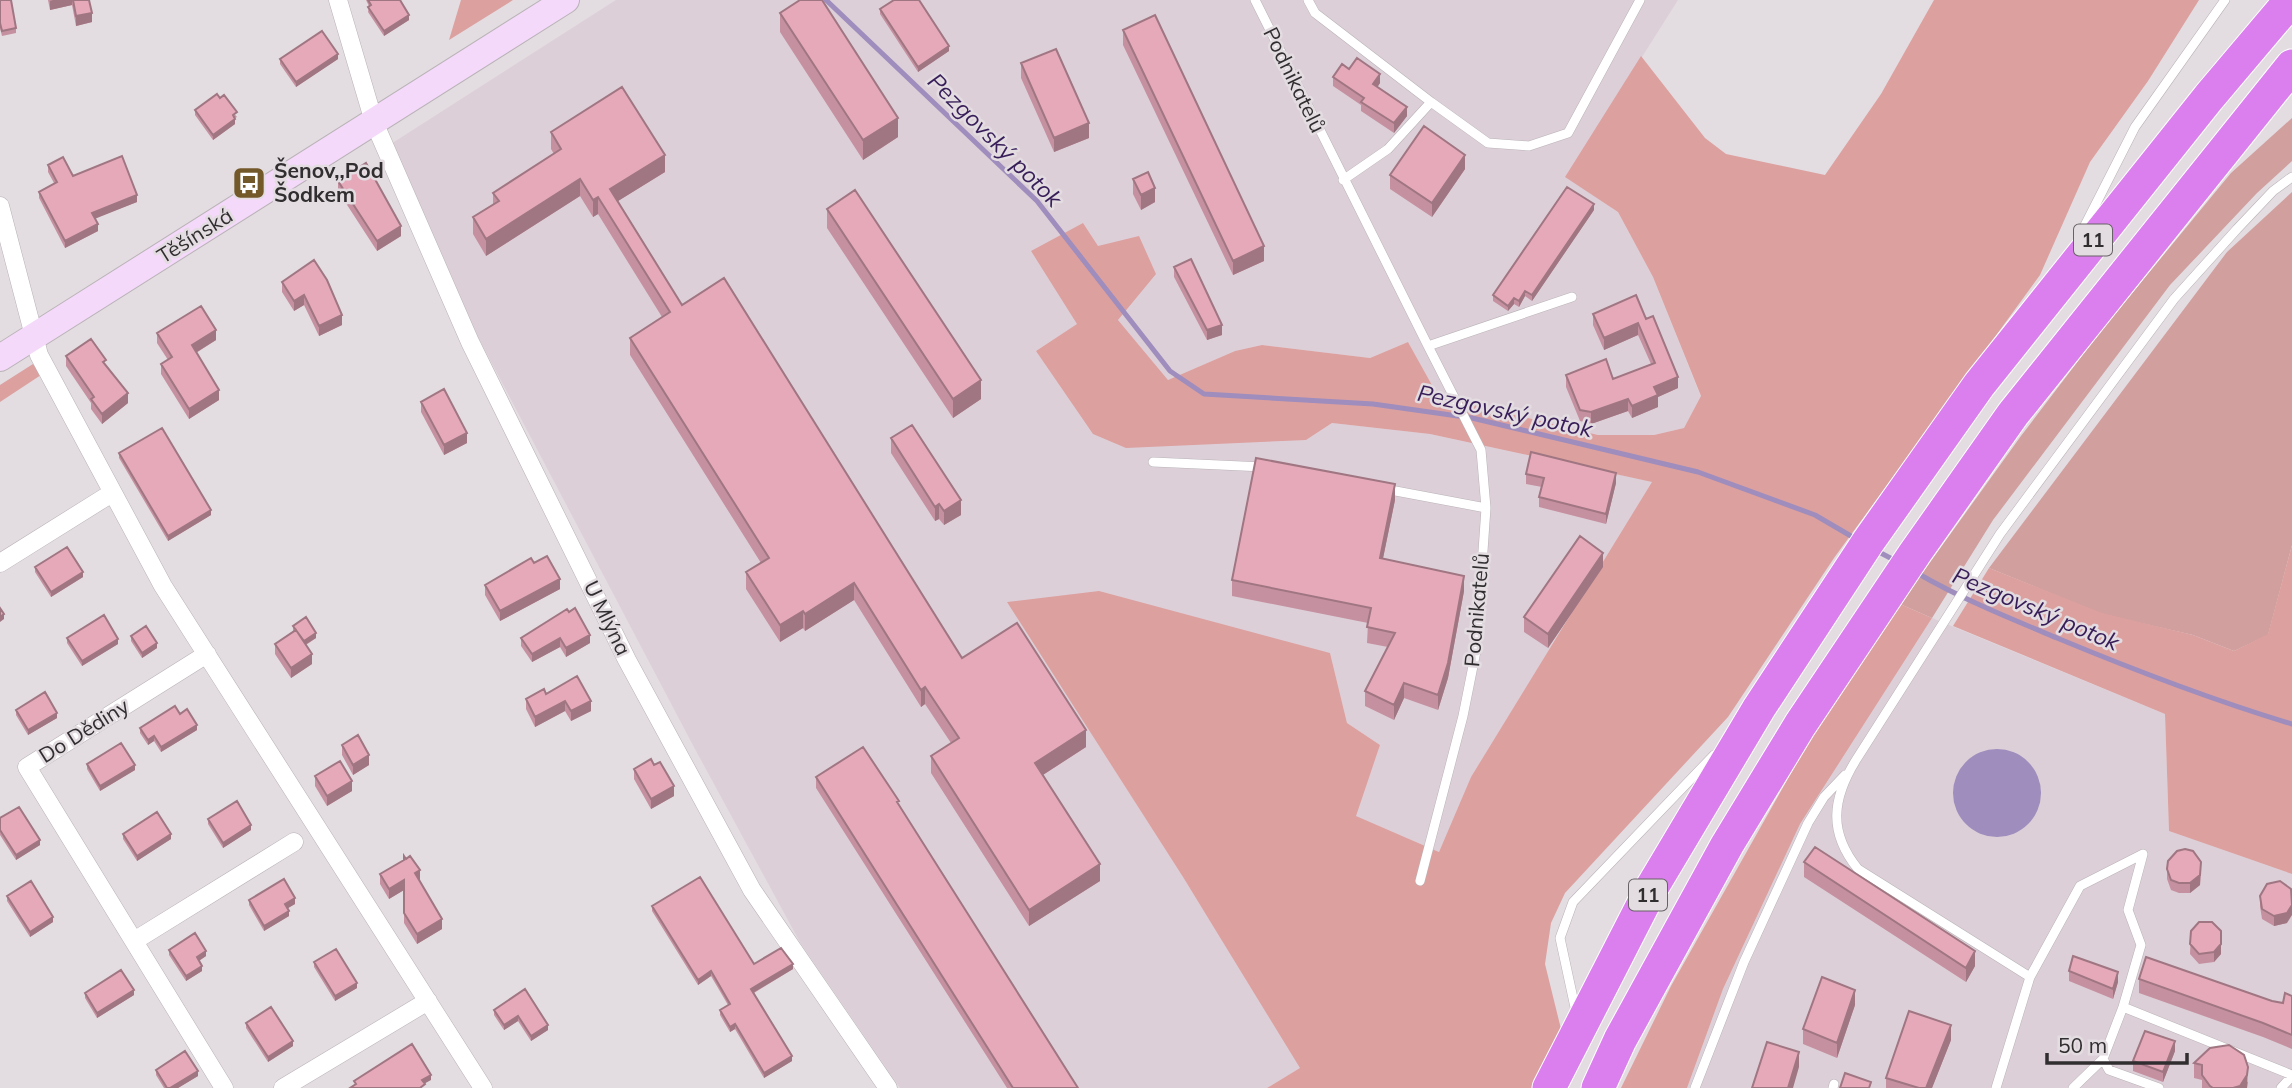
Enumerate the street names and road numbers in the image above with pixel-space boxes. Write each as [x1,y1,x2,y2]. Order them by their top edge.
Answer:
street label: Podnikatelů [1258,23,1332,137]
street label: Těšínská [152,202,237,268]
road number: 11 [2074,224,2112,256]
street label: Podnikatelů [1458,552,1494,668]
street label: U Mlýna [579,576,637,659]
street label: Do Dědiny [34,692,133,768]
road number: 11 [1629,880,1667,911]

